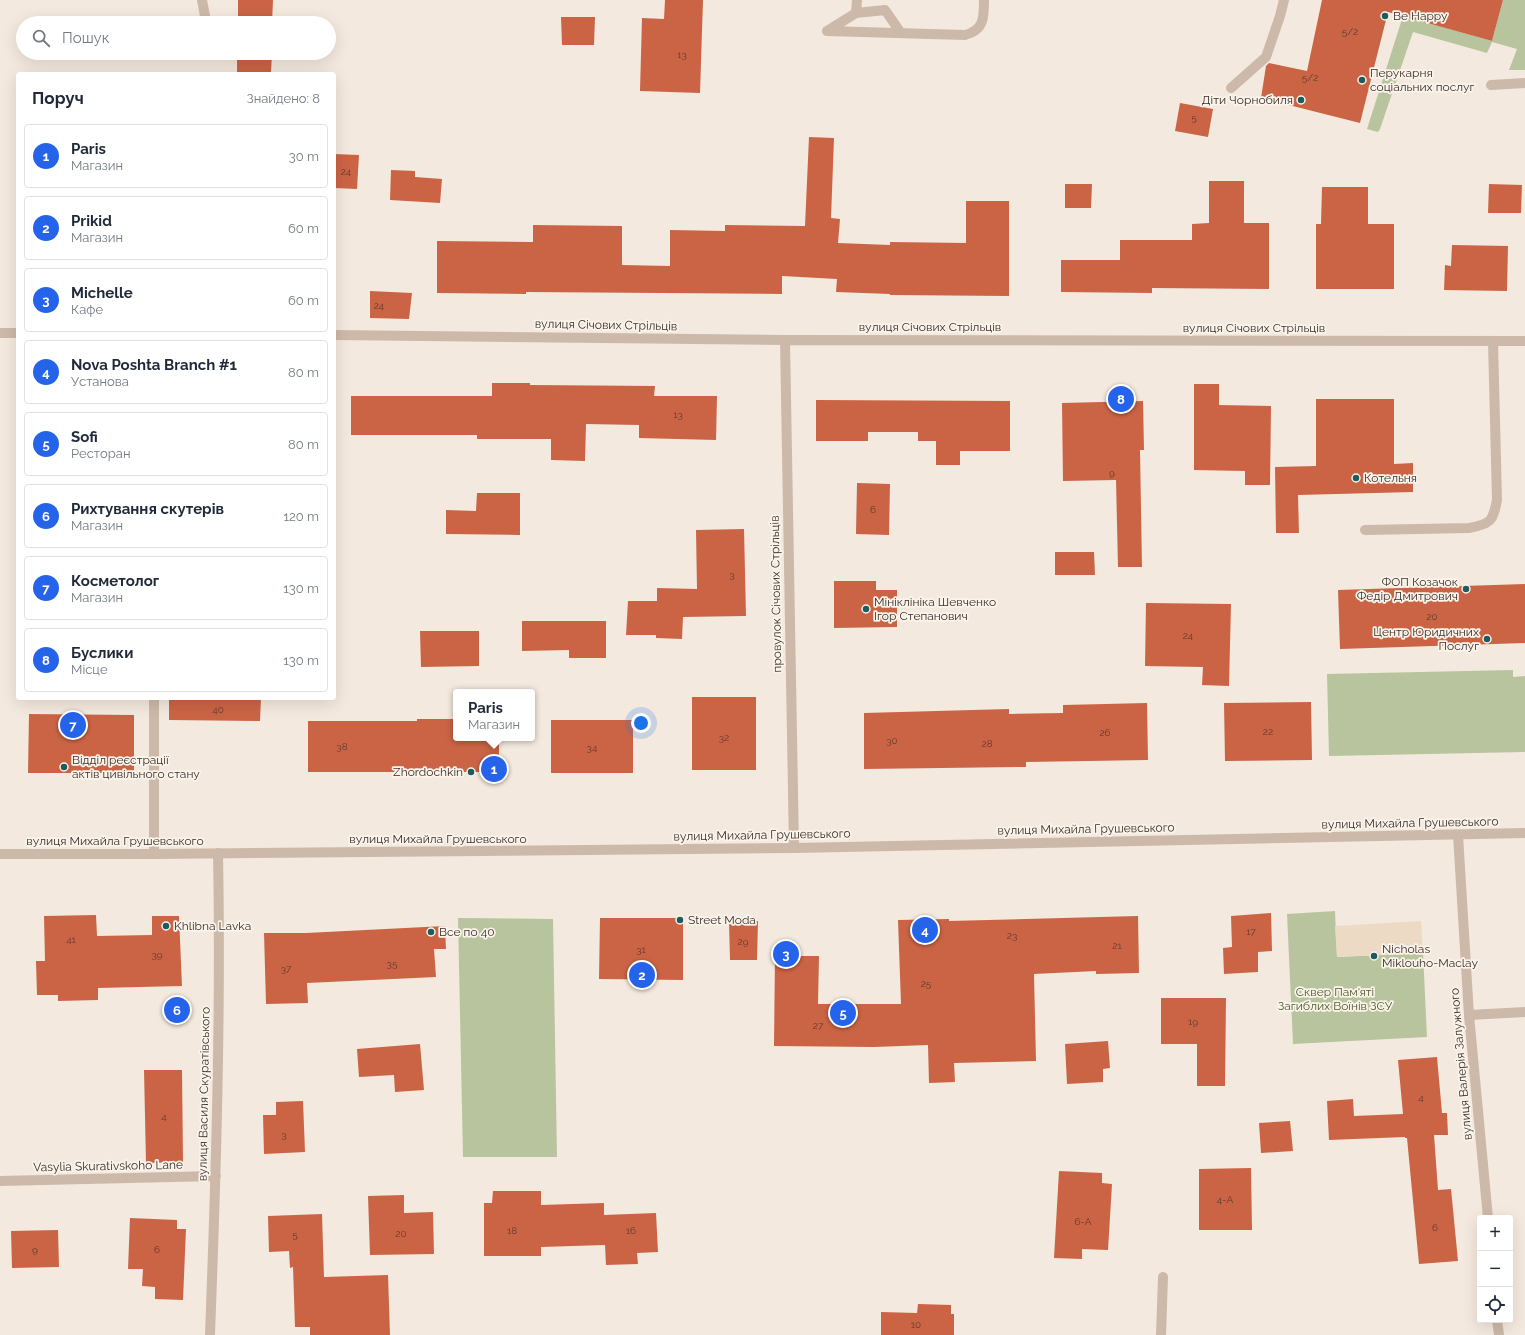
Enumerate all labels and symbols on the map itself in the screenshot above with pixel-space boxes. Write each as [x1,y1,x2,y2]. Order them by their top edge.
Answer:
place label: Be Happy [1393,9,1448,23]
marker: Be Happy [1380,11,1390,21]
house number: 5/2 [1342,26,1358,37]
house number: 13 [677,49,687,60]
place label: Перукарня соціальних послуг [1370,66,1475,94]
house number: 5/2 [1302,72,1318,83]
marker: Перукарня соціальних послуг [1357,75,1367,85]
place label: Діти Чорнобиля [1202,93,1293,107]
marker: Діти Чорнобиля [1296,95,1306,105]
house number: 5 [1191,112,1197,123]
house number: 24 [341,166,352,177]
house number: 24 [374,300,385,311]
street label: вулиця Січових Стрільців [535,317,677,333]
street label: вулиця Січових Стрільців [859,320,1001,334]
street label: вулиця Січових Стрільців [1183,321,1325,335]
pin: 8 [1108,384,1134,414]
house number: 13 [673,409,683,420]
house number: 9 [1109,467,1115,478]
place label: Котельня [1364,471,1417,485]
marker: Котельня [1351,473,1361,483]
house number: 6 [870,504,876,515]
street label: провулок Січових Стрільців [768,515,784,673]
house number: 3 [729,569,735,580]
place label: ФОП Козачок Федір Дмитрович [1357,575,1458,603]
marker: ФОП Козачок Федір Дмитрович [1461,584,1471,594]
place label: Мініклініка Шевченко Ігор Степанович [874,595,996,623]
marker: Мініклініка Шевченко Ігор Степанович [861,604,871,614]
house number: 20 [1426,611,1438,622]
place label: Центр Юридичних Послуг [1373,625,1479,653]
house number: 24 [1183,630,1194,641]
marker: Центр Юридичних Послуг [1482,634,1492,644]
house number: 40 [212,704,224,715]
pin: 7 [60,710,86,740]
your location [631,713,651,733]
house number: 22 [1263,726,1273,737]
house number: 26 [1099,727,1111,738]
house number: 32 [719,732,729,743]
house number: 30 [886,735,898,746]
house number: 28 [981,738,993,749]
house number: 38 [336,741,348,752]
house number: 34 [587,742,598,753]
place label: Відділ реєстрації актів цивільного стану [72,753,200,781]
pin: 1 [481,754,507,784]
marker: Відділ реєстрації актів цивільного стану [59,762,69,772]
place label: Zhordochkin [393,765,463,779]
marker: Zhordochkin [466,767,476,777]
street label: вулиця Михайла Грушевського [1321,814,1499,832]
street label: вулиця Михайла Грушевського [997,820,1175,838]
street label: вулиця Михайла Грушевського [673,826,851,844]
street label: вулиця Михайла Грушевського [349,832,527,846]
street label: вулиця Михайла Грушевського [26,834,204,848]
place label: Street Moda [688,913,756,927]
marker: Street Moda [675,915,685,925]
pin: 4 [912,915,938,945]
place label: Khlibna Lavka [174,919,251,933]
marker: Khlibna Lavka [161,921,171,931]
place label: Все по 40 [439,925,495,939]
house number: 17 [1246,926,1256,937]
marker: Все по 40 [426,927,436,937]
house number: 23 [1007,930,1017,941]
house number: 41 [66,934,77,945]
house number: 29 [737,936,749,947]
pin: 3 [773,939,799,969]
house number: 21 [1112,940,1122,951]
place label: Nicholas Miklouho-Maclay [1382,942,1478,970]
house number: 31 [636,944,647,955]
house number: 39 [151,949,163,960]
marker: Nicholas Miklouho-Maclay [1369,951,1379,961]
house number: 35 [387,958,398,969]
pin: 2 [629,960,655,990]
house number: 37 [281,963,292,974]
house number: 25 [921,978,932,989]
park label: Сквер Пам'яті Загиблих Воїнів ЗСУ [1278,985,1393,1013]
street label: вулиця Валерія Залужного [1447,987,1475,1141]
pin: 6 [164,995,190,1025]
pin: 5 [830,998,856,1028]
street label: вулиця Василя Скуратівського [195,1007,213,1181]
house number: 19 [1188,1016,1198,1027]
house number: 27 [813,1020,824,1031]
house number: 4 [1418,1092,1424,1103]
house number: 4 [161,1111,167,1122]
house number: 3 [281,1129,287,1140]
street label: Vasylia Skurativskoho Lane [33,1158,183,1174]
house number: 4-А [1217,1194,1233,1205]
house number: 6-А [1075,1216,1092,1227]
house number: 6 [1432,1222,1438,1233]
house number: 18 [507,1225,517,1236]
house number: 16 [626,1225,636,1236]
house number: 20 [395,1228,407,1239]
house number: 5 [292,1229,298,1240]
house number: 9 [32,1244,38,1255]
house number: 6 [154,1244,160,1255]
house number: 10 [911,1319,921,1330]

